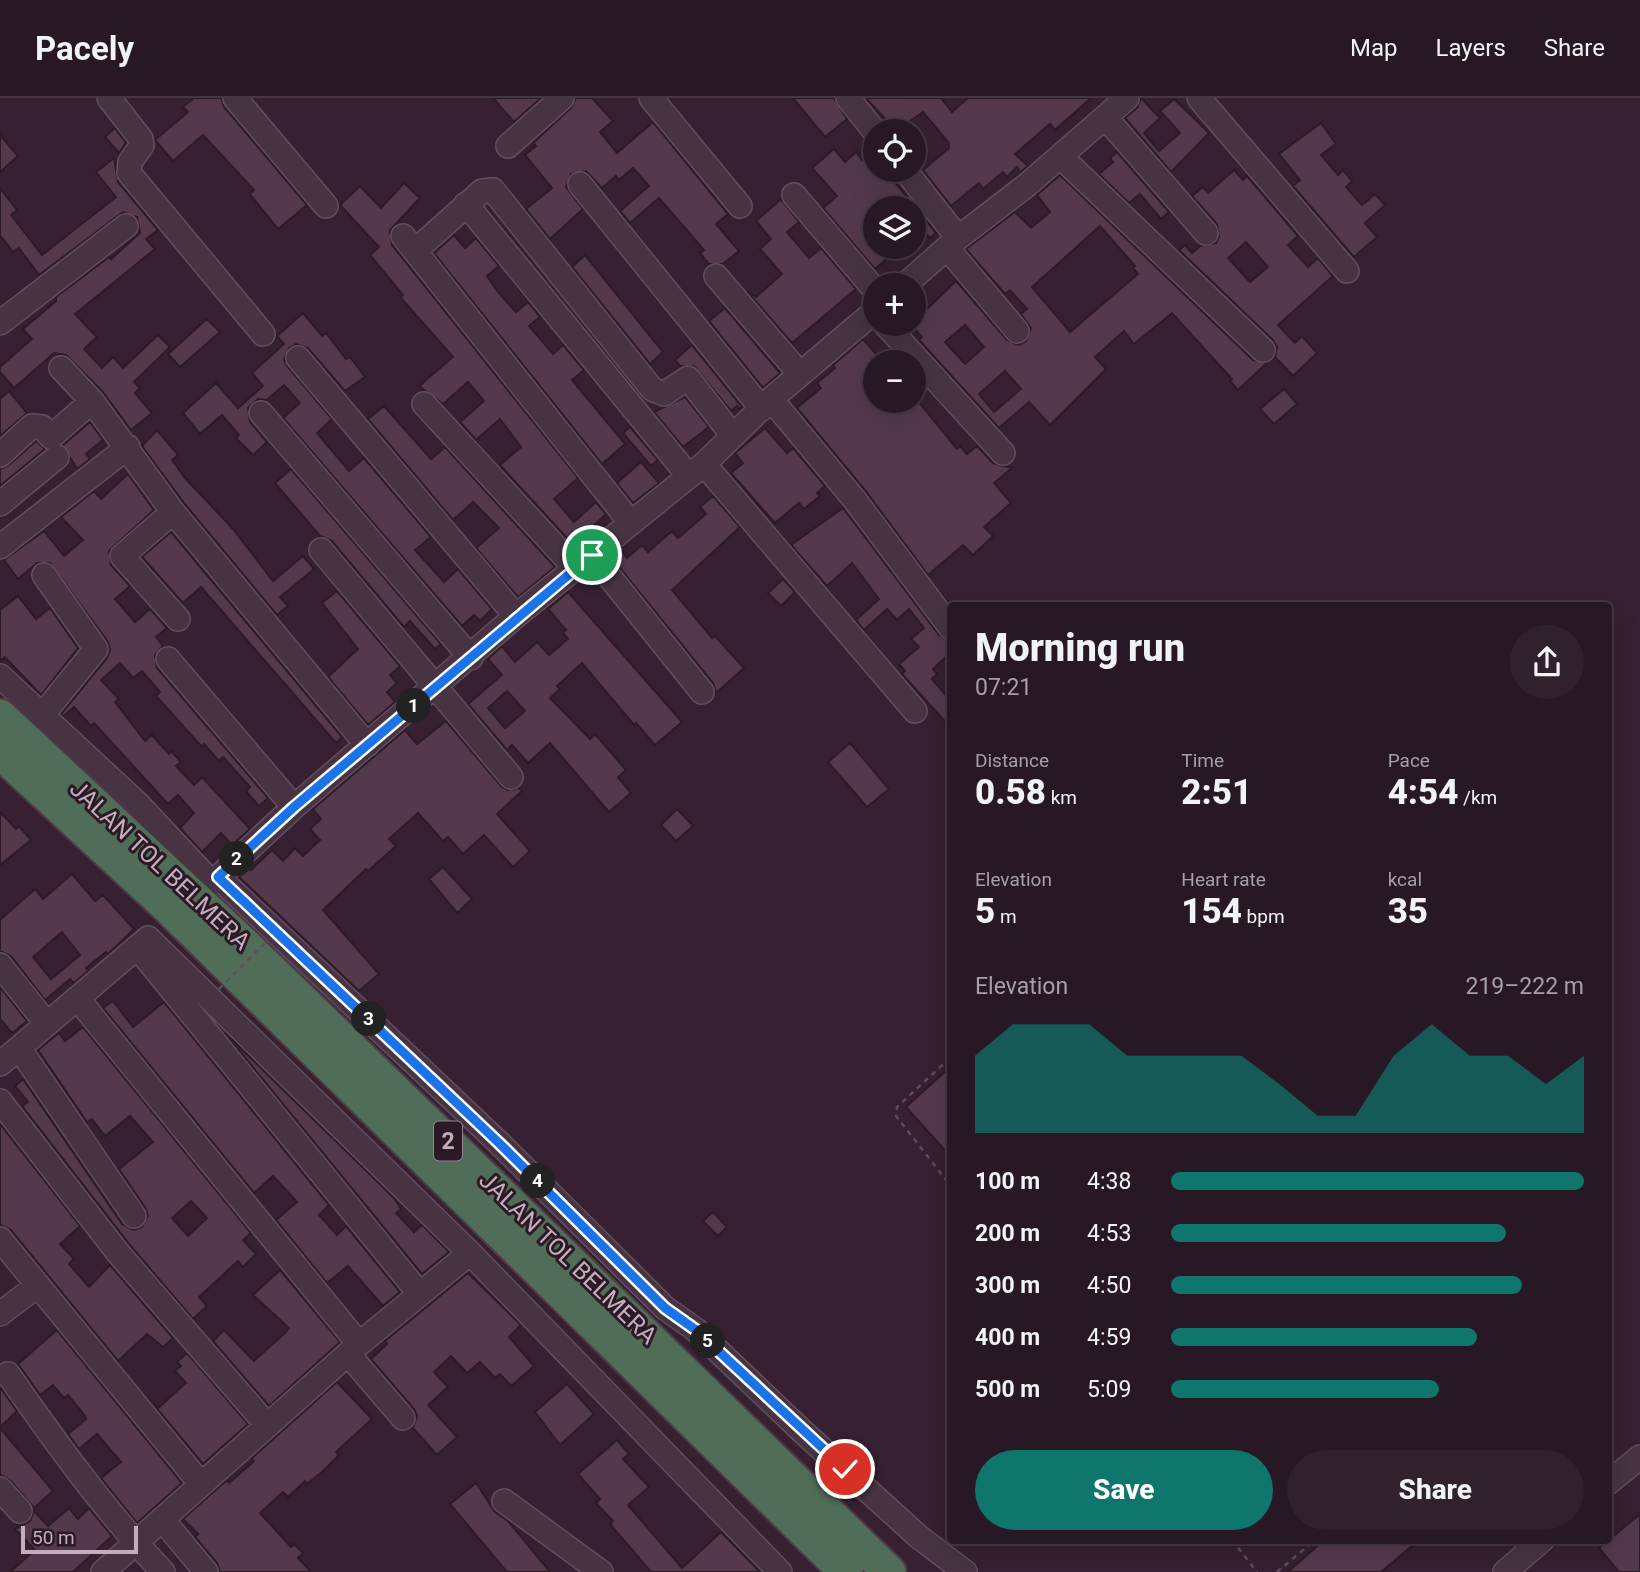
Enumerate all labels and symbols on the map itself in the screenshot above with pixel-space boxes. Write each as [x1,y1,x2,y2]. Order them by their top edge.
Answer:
pin [562,525,622,585]
pin: 1 [396,688,432,724]
street label: JALAN TOL BELMERA [64,774,256,956]
pin: 2 [219,842,254,876]
pin: 3 [352,1002,386,1037]
road number: 2 [434,1122,462,1160]
pin: 4 [520,1164,556,1198]
street label: JALAN TOL BELMERA [473,1166,663,1350]
pin: 5 [690,1324,726,1358]
pin [815,1439,875,1499]
scale bar [21,1523,138,1555]

